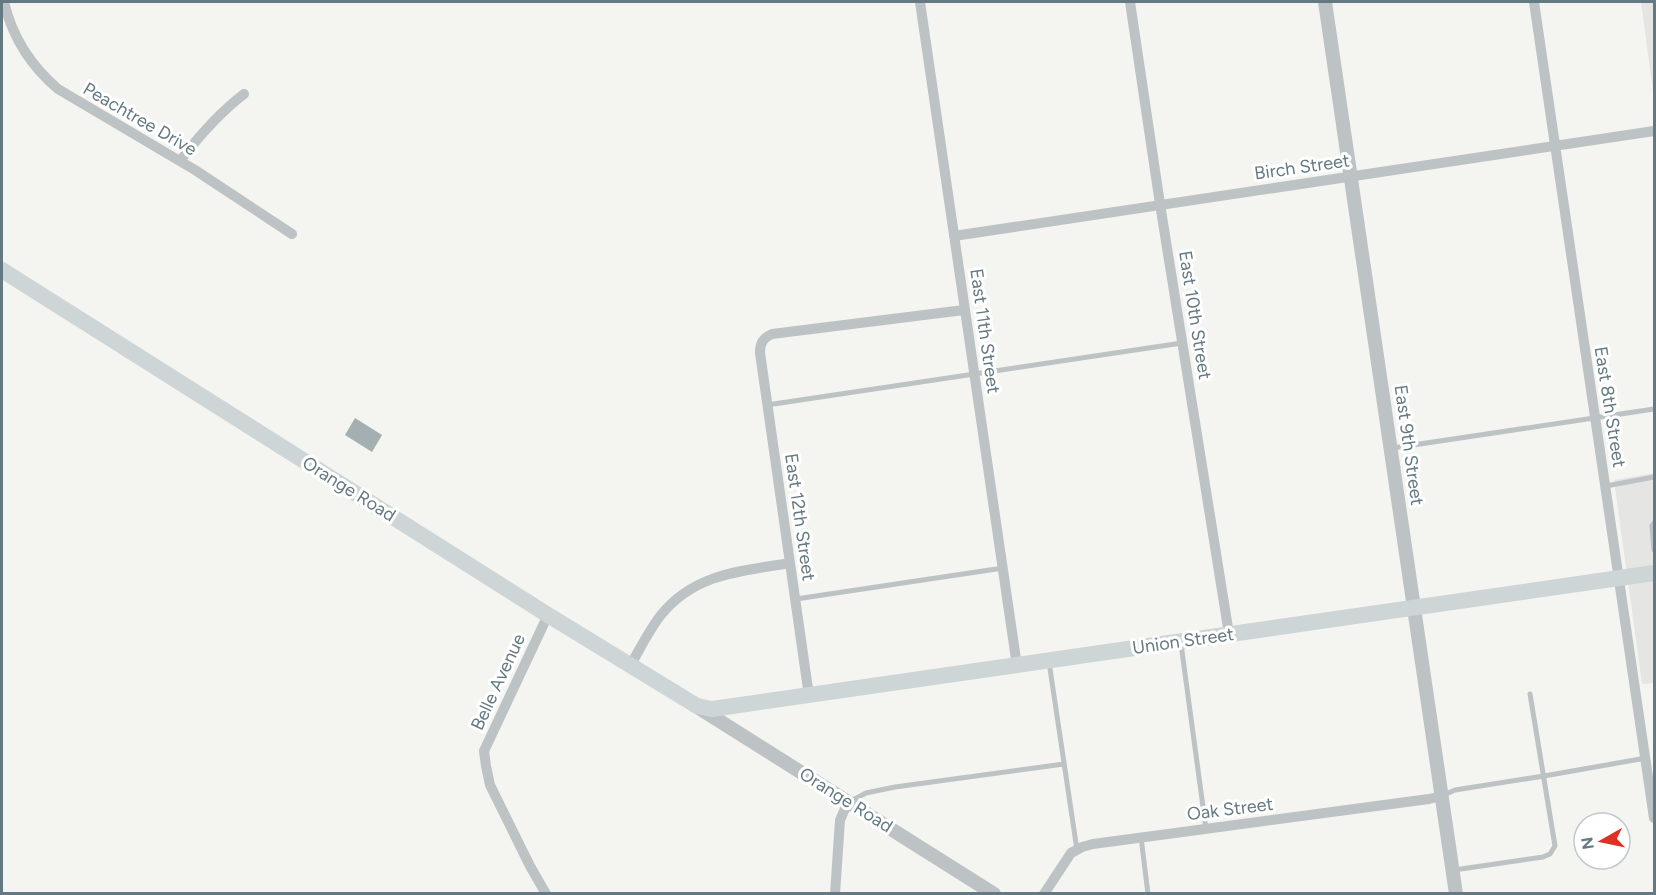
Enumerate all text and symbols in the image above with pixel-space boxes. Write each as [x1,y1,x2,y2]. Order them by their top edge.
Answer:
street label: Peachtree Drive [79,78,201,161]
street label: Birch Street [1253,149,1351,185]
street label: East 10th Street [1174,249,1216,381]
street label: East 11th Street [965,267,1005,395]
street label: East 8th Street [1590,345,1630,469]
street label: East 9th Street [1390,383,1428,507]
street label: Orange Road [298,452,400,526]
street label: East 12th Street [780,452,820,582]
street label: Union Street [1131,623,1235,659]
street label: Belle Avenue [466,630,530,734]
street label: Orange Road [795,763,897,837]
street label: Oak Street [1186,793,1275,825]
north arrow [1572,811,1632,871]
text: N [1577,836,1598,851]

